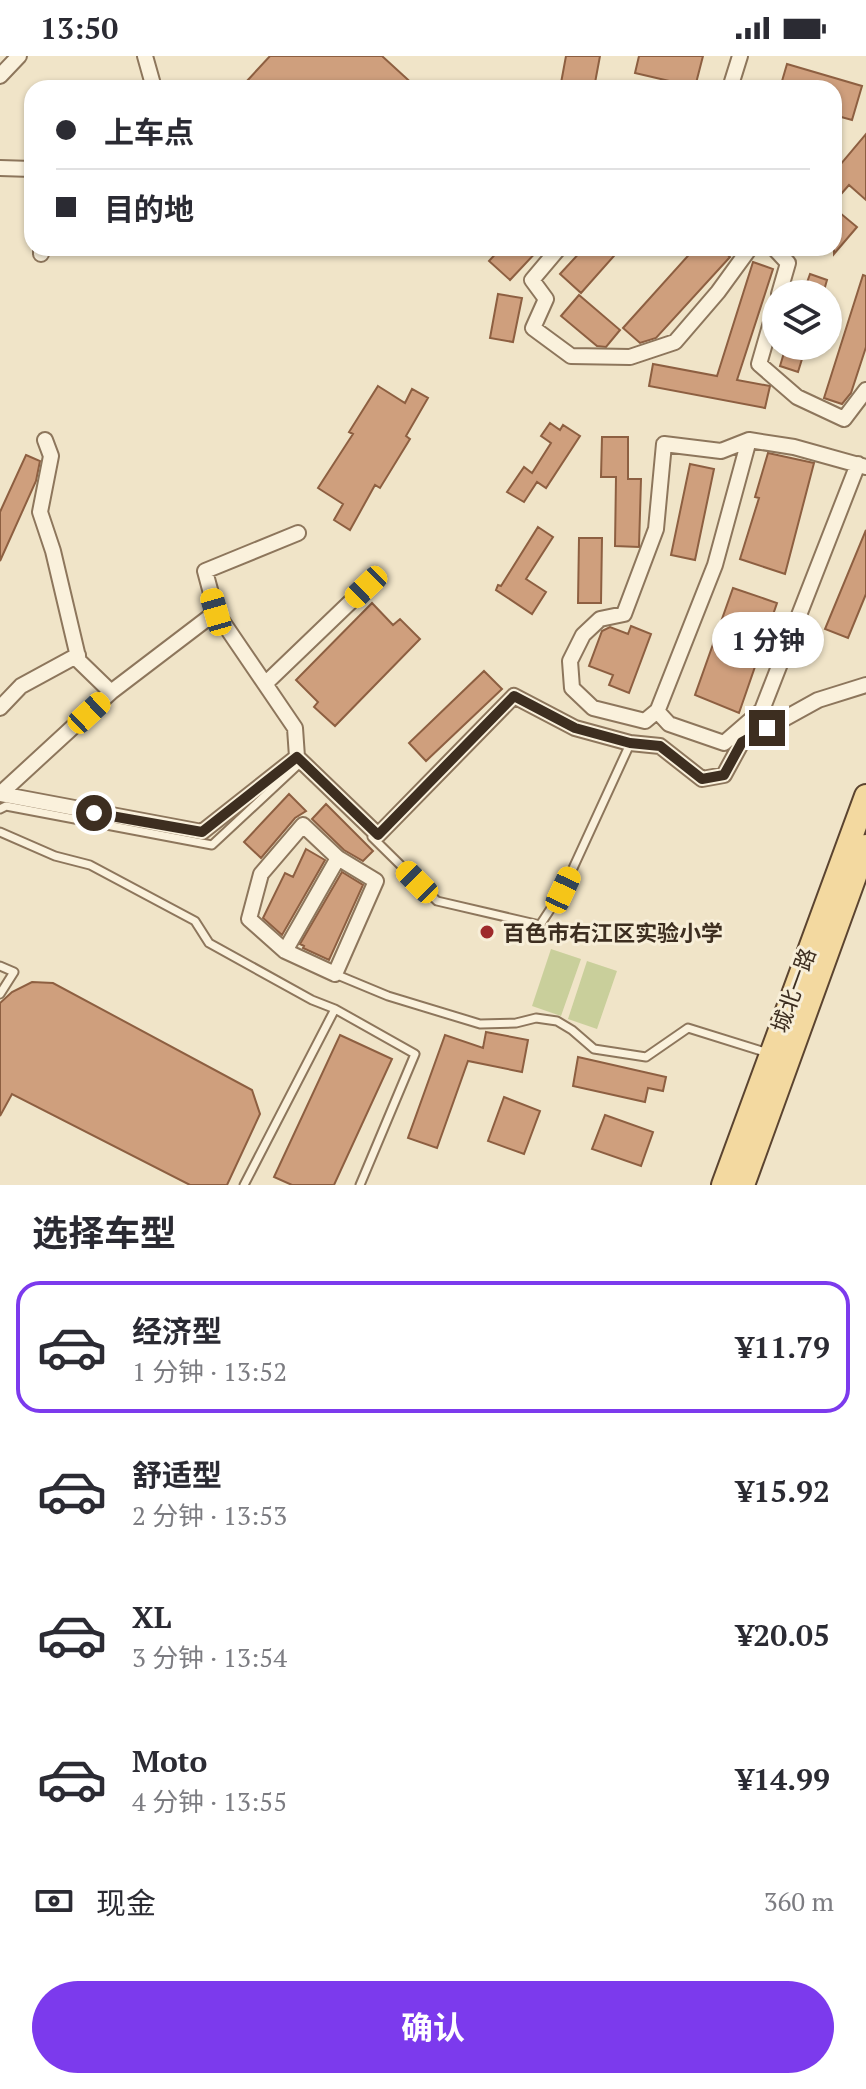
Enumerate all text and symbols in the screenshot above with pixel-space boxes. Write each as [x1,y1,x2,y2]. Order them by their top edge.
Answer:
text: 13:50 [40,8,118,48]
text: 上车点 [104,112,194,152]
text: 目的地 [104,189,194,229]
map controls [762,280,842,360]
button: layers [762,280,842,360]
car [340,562,392,612]
car [198,586,234,638]
callout: 1 分钟 [711,612,823,668]
text: 1 分钟 [731,623,805,657]
car [63,688,115,738]
route end [749,710,785,746]
route start [76,795,112,831]
car [392,857,442,907]
car [542,863,584,917]
place label: 百色市右江区实验小学 [503,918,723,947]
marker: 百色市右江区实验小学 [478,923,496,941]
street label: 城北一路 [764,944,822,1036]
text: 选择车型 [32,1209,176,1256]
icon: car [36,1311,108,1383]
text: 经济型 [132,1311,222,1351]
text: ¥11.79 [736,1327,830,1367]
text: 1 分钟 · 13:52 [132,1354,287,1388]
icon: car [36,1455,108,1527]
text: 舒适型 [132,1455,222,1495]
text: ¥15.92 [736,1471,830,1511]
text: 2 分钟 · 13:53 [132,1498,287,1532]
text: XL [132,1597,171,1637]
icon: car [36,1599,108,1671]
text: ¥20.05 [736,1615,830,1655]
text: 3 分钟 · 13:54 [132,1640,287,1674]
text: Moto [132,1741,207,1781]
icon: car [36,1743,108,1815]
text: ¥14.99 [736,1759,830,1799]
text: 4 分钟 · 13:55 [132,1784,287,1818]
icon: cash [32,1879,76,1923]
text: 现金 [96,1883,156,1923]
text: 360 m [764,1884,834,1918]
button: 确认 [32,1981,834,2073]

